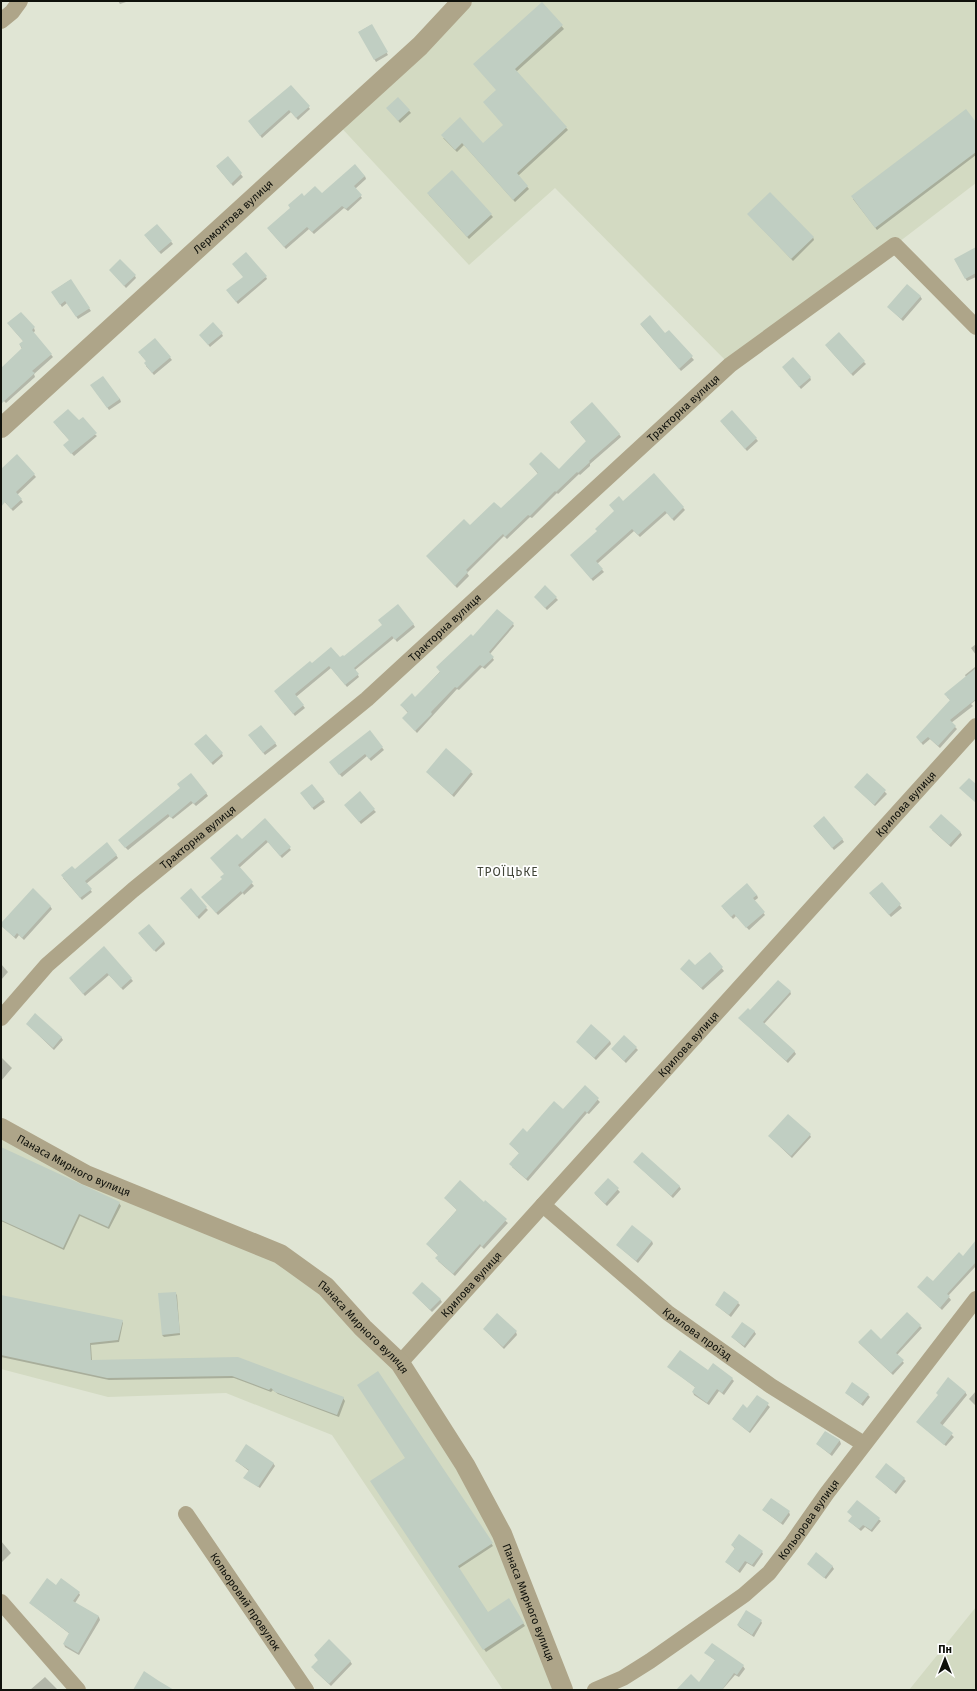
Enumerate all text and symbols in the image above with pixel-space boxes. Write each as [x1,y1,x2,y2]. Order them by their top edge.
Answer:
street label: Лермонтова вулиця [191,177,276,256]
street label: Тракторна вулиця [645,372,722,445]
street label: Тракторна вулиця [406,591,484,664]
street label: Крилова вулиця [873,768,939,840]
street label: Тракторна вулиця [158,803,239,872]
district label: ТРОЇЦЬКЕ [477,864,539,879]
street label: Крилова вулиця [656,1009,722,1080]
street label: Панаса Мирного вулиця [15,1132,132,1199]
street label: Крилова вулиця [438,1249,505,1320]
street label: Панаса Мирного вулиця [316,1278,411,1376]
street label: Крилова проїзд [660,1305,734,1363]
street label: Кольорова вулиця [775,1477,842,1563]
street label: Панаса Мирного вулиця [499,1542,557,1663]
street label: Кольоровий провулок [207,1550,283,1654]
north arrow [925,1639,965,1679]
text: Пн [938,1643,952,1656]

